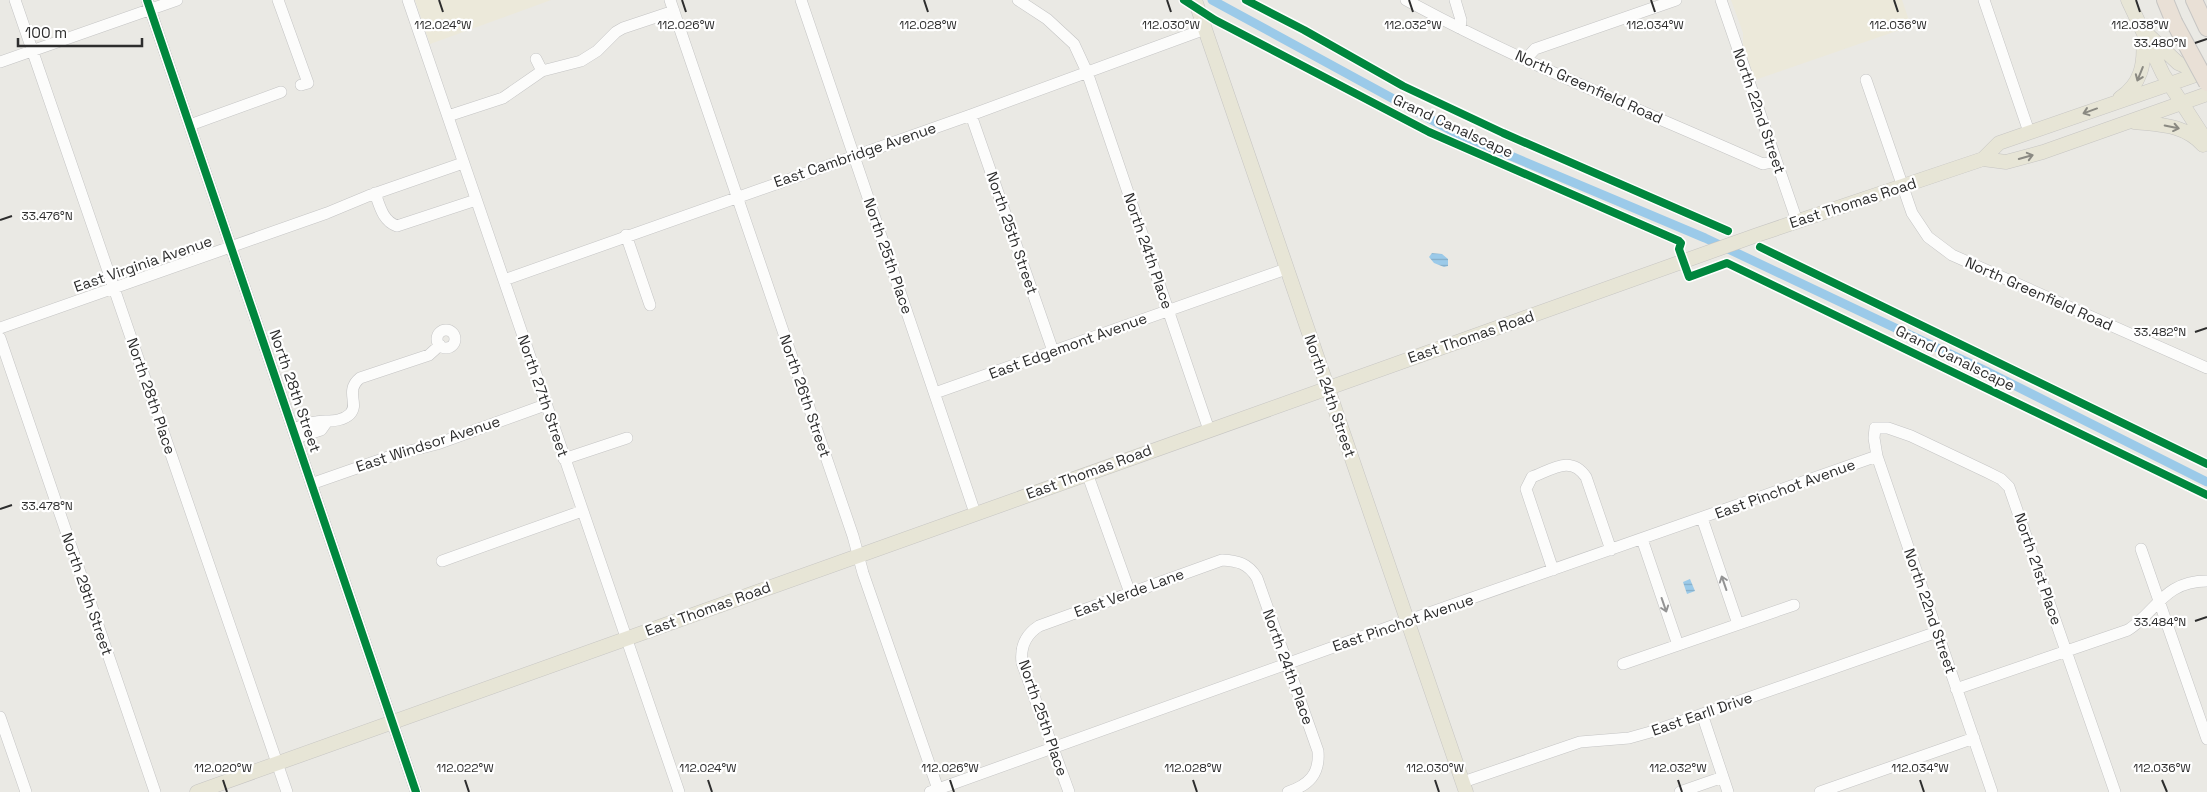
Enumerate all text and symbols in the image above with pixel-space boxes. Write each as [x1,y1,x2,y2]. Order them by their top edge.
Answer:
scale bar [18,15,141,47]
text: 112.024°W [414,17,472,33]
text: 112.026°W [657,17,715,33]
text: 112.028°W [899,17,957,33]
text: 112.030°W [1142,17,1200,33]
text: 112.032°W [1384,17,1442,33]
text: 112.034°W [1626,17,1684,33]
text: 112.036°W [1869,17,1927,33]
text: 112.038°W [2111,17,2169,33]
text: 100 m [25,23,67,42]
text: 33.480°N [2134,35,2186,51]
street label: North Greenfield Road [1512,45,1666,128]
street label: North 22nd Street [1729,46,1790,176]
one-way arrow [2135,66,2144,81]
street label: Grand Canalscape [1390,89,1516,162]
one-way arrow [2082,107,2098,117]
street label: East Cambridge Avenue [771,118,939,191]
one-way arrow [2164,123,2180,132]
one-way arrow [2017,151,2033,161]
street label: North 25th Street [983,169,1042,297]
street label: East Thomas Road [1787,173,1919,232]
street label: North 24th Place [1120,190,1177,312]
street label: North 25th Place [860,195,917,317]
text: 33.476°N [21,208,73,224]
street label: East Virginia Avenue [71,231,215,296]
street label: North Greenfield Road [1962,252,2116,335]
street label: East Thomas Road [1405,306,1537,367]
street label: East Edgemont Avenue [986,308,1150,383]
street label: Grand Canalscape [1892,320,2018,395]
text: 33.482°N [2134,324,2186,340]
street label: North 28th Street [265,327,325,455]
street label: North 27th Street [514,332,573,460]
street label: North 26th Street [776,332,835,460]
street label: North 24th Street [1301,332,1360,460]
street label: North 28th Place [123,335,180,457]
street label: East Windsor Avenue [353,411,502,476]
street label: East Thomas Road [1023,440,1154,503]
street label: East Pinchot Avenue [1712,454,1858,523]
text: 33.478°N [21,498,73,514]
street label: North 21st Place [2010,510,2067,628]
street label: North 29th Street [58,530,117,658]
street label: North 22nd Street [1900,546,1961,676]
street label: East Verde Lane [1071,564,1186,621]
one-way arrow [1719,576,1728,592]
street label: East Thomas Road [642,577,773,640]
street label: East Pinchot Avenue [1330,589,1476,656]
one-way arrow [1660,596,1670,612]
street label: North 24th Place [1259,606,1318,727]
text: 33.484°N [2134,614,2186,630]
street label: North 25th Place [1015,657,1072,779]
street label: East Earll Drive [1649,687,1755,740]
text: 112.020°W [194,760,252,776]
text: 112.022°W [436,760,494,776]
text: 112.024°W [679,760,737,776]
text: 112.026°W [921,760,979,776]
text: 112.028°W [1164,760,1222,776]
text: 112.030°W [1406,760,1464,776]
text: 112.032°W [1649,760,1707,776]
text: 112.034°W [1891,760,1949,776]
text: 112.036°W [2133,760,2191,776]

